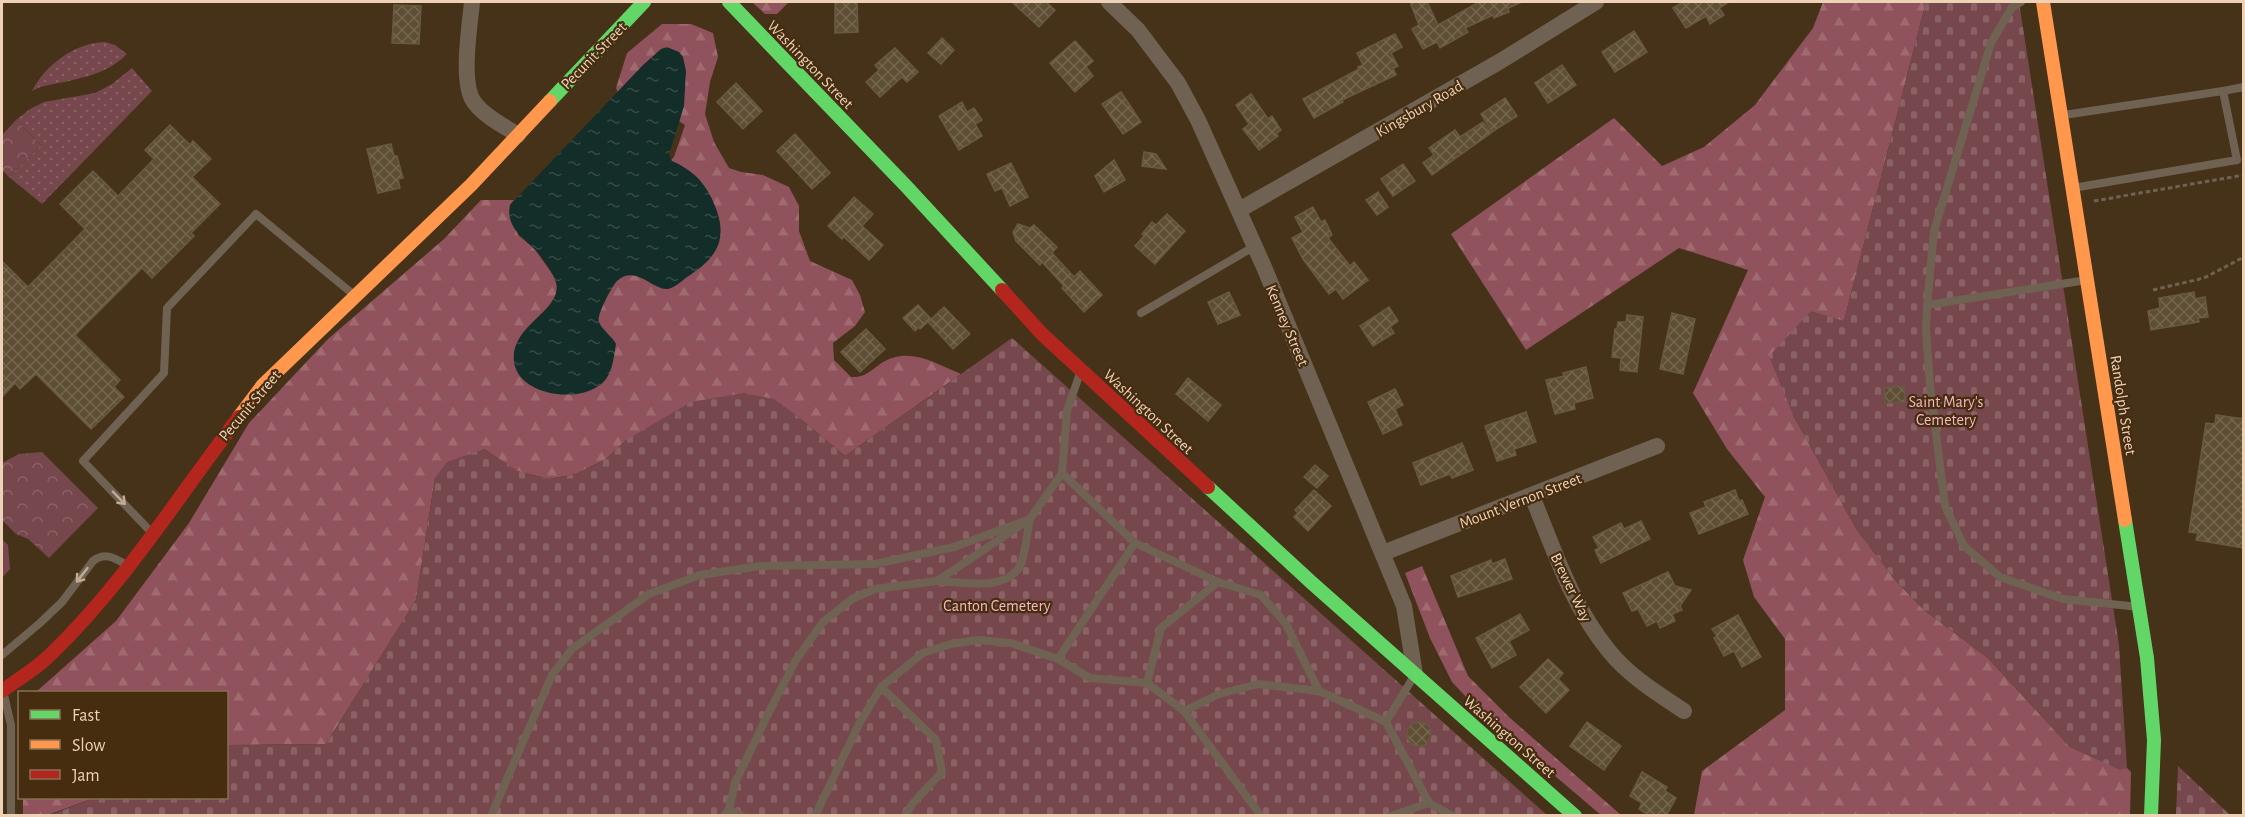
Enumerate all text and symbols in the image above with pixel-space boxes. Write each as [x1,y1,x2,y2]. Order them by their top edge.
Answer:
street label: Washington Street [764,17,856,112]
street label: Pecunit Street [558,19,630,92]
street label: Kingsbury Road [1373,78,1466,141]
street label: Kenney Street [1262,282,1311,369]
street label: Randolph Street [2107,354,2139,456]
street label: Washington Street [1100,366,1196,457]
street label: Pecunit Street [216,367,284,444]
park label: Saint Mary's Cemetery [1909,394,1984,429]
street label: Mount Vernon Street [1457,470,1584,532]
one-way arrow [111,491,126,506]
street label: Brewer Way [1547,551,1595,625]
one-way arrow [75,567,88,583]
park label: Canton Cemetery [943,598,1051,615]
legend [18,691,228,799]
street label: Washington Street [1460,693,1558,781]
text: Fast [72,707,100,725]
text: Slow [72,737,105,755]
text: Jam [72,767,100,785]

